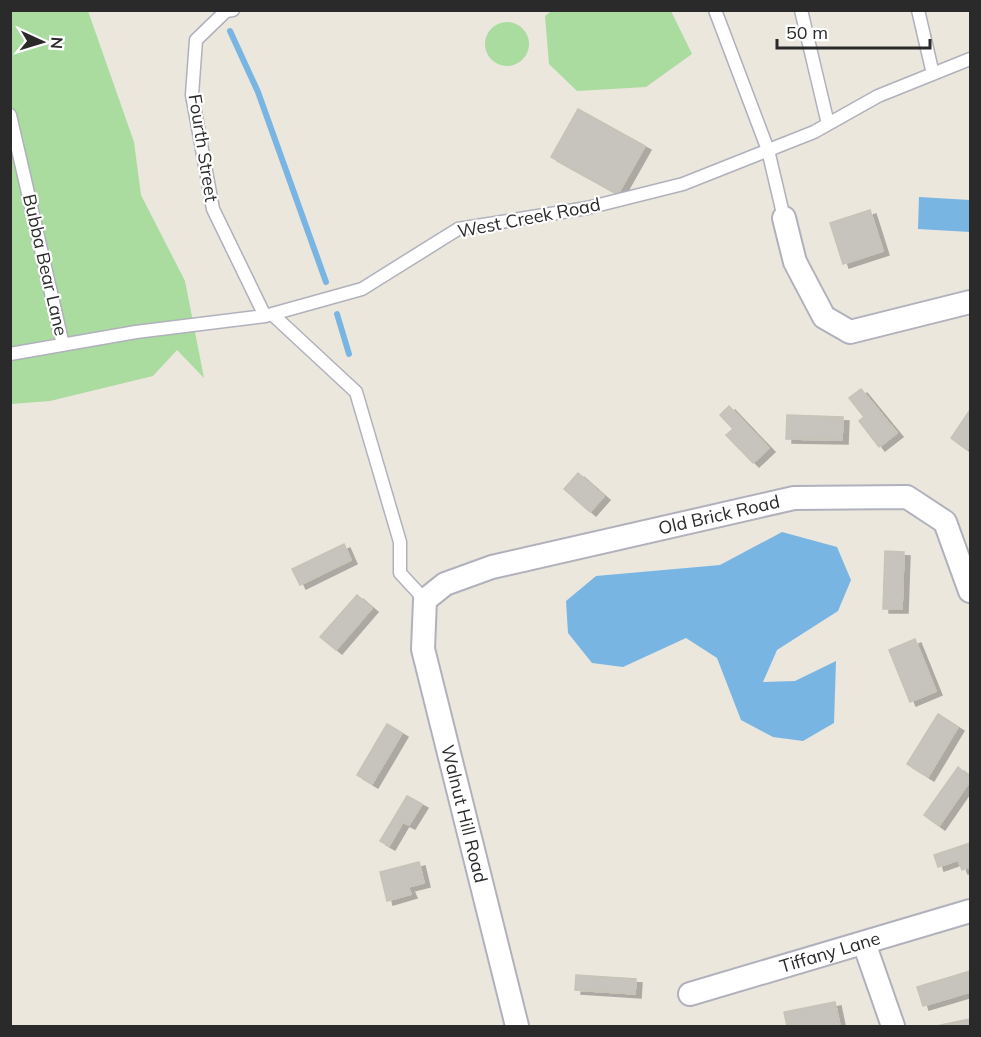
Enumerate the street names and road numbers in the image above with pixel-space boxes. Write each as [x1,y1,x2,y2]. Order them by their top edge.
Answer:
street label: Fourth Street [184,92,223,203]
street label: Bubba Bear Lane [18,192,73,338]
street label: West Creek Road [456,192,602,243]
street label: Old Brick Road [656,490,782,540]
street label: Walnut Hill Road [436,742,493,885]
street label: Tiffany Lane [777,926,883,978]

